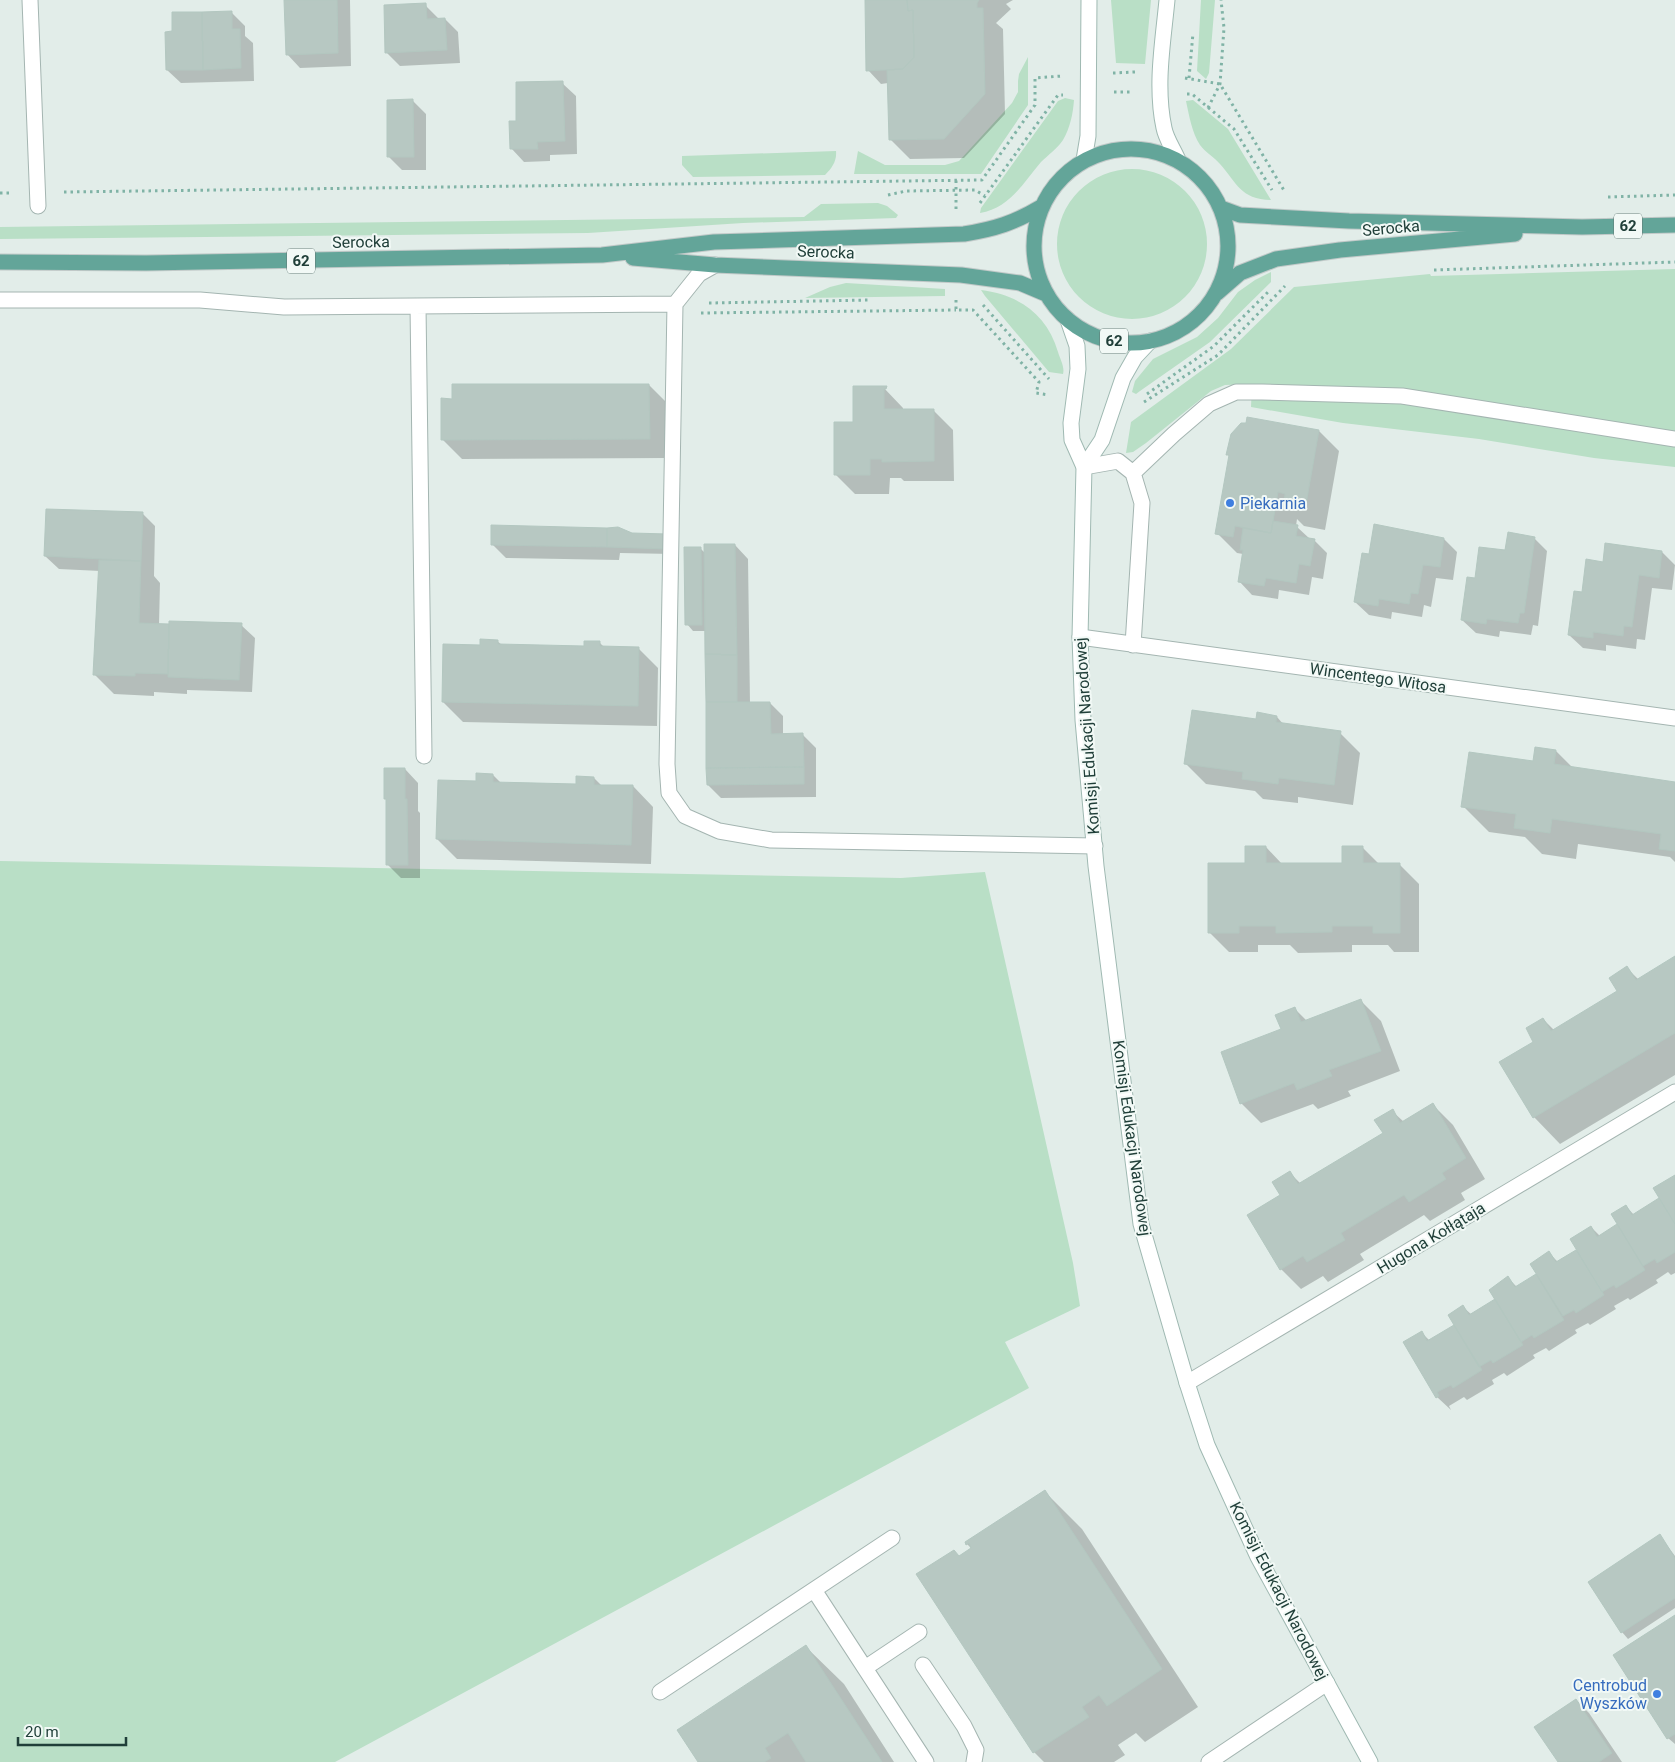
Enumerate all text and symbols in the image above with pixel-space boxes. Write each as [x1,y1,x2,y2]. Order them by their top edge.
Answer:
road number: 62 [1614,214,1642,238]
street label: Serocka [1362,216,1420,240]
street label: Serocka [332,232,390,252]
street label: Serocka [797,242,855,262]
road number: 62 [287,248,315,274]
road number: 62 [1100,328,1128,354]
place label: Piekarnia [1240,494,1306,513]
marker: Piekarnia [1224,497,1236,509]
street label: Komisji Edukacji Narodowej [1071,637,1103,835]
street label: Wincentego Witosa [1309,659,1447,697]
street label: Komisji Edukacji Narodowej [1109,1039,1155,1237]
street label: Hugona Kołłątaja [1374,1198,1488,1278]
street label: Komisji Edukacji Narodowej [1226,1499,1332,1683]
place label: Centrobud Wyszków [1573,1676,1647,1713]
marker: Centrobud Wyszków [1651,1688,1663,1700]
scale bar [18,1714,125,1746]
text: 20 m [25,1723,59,1741]

